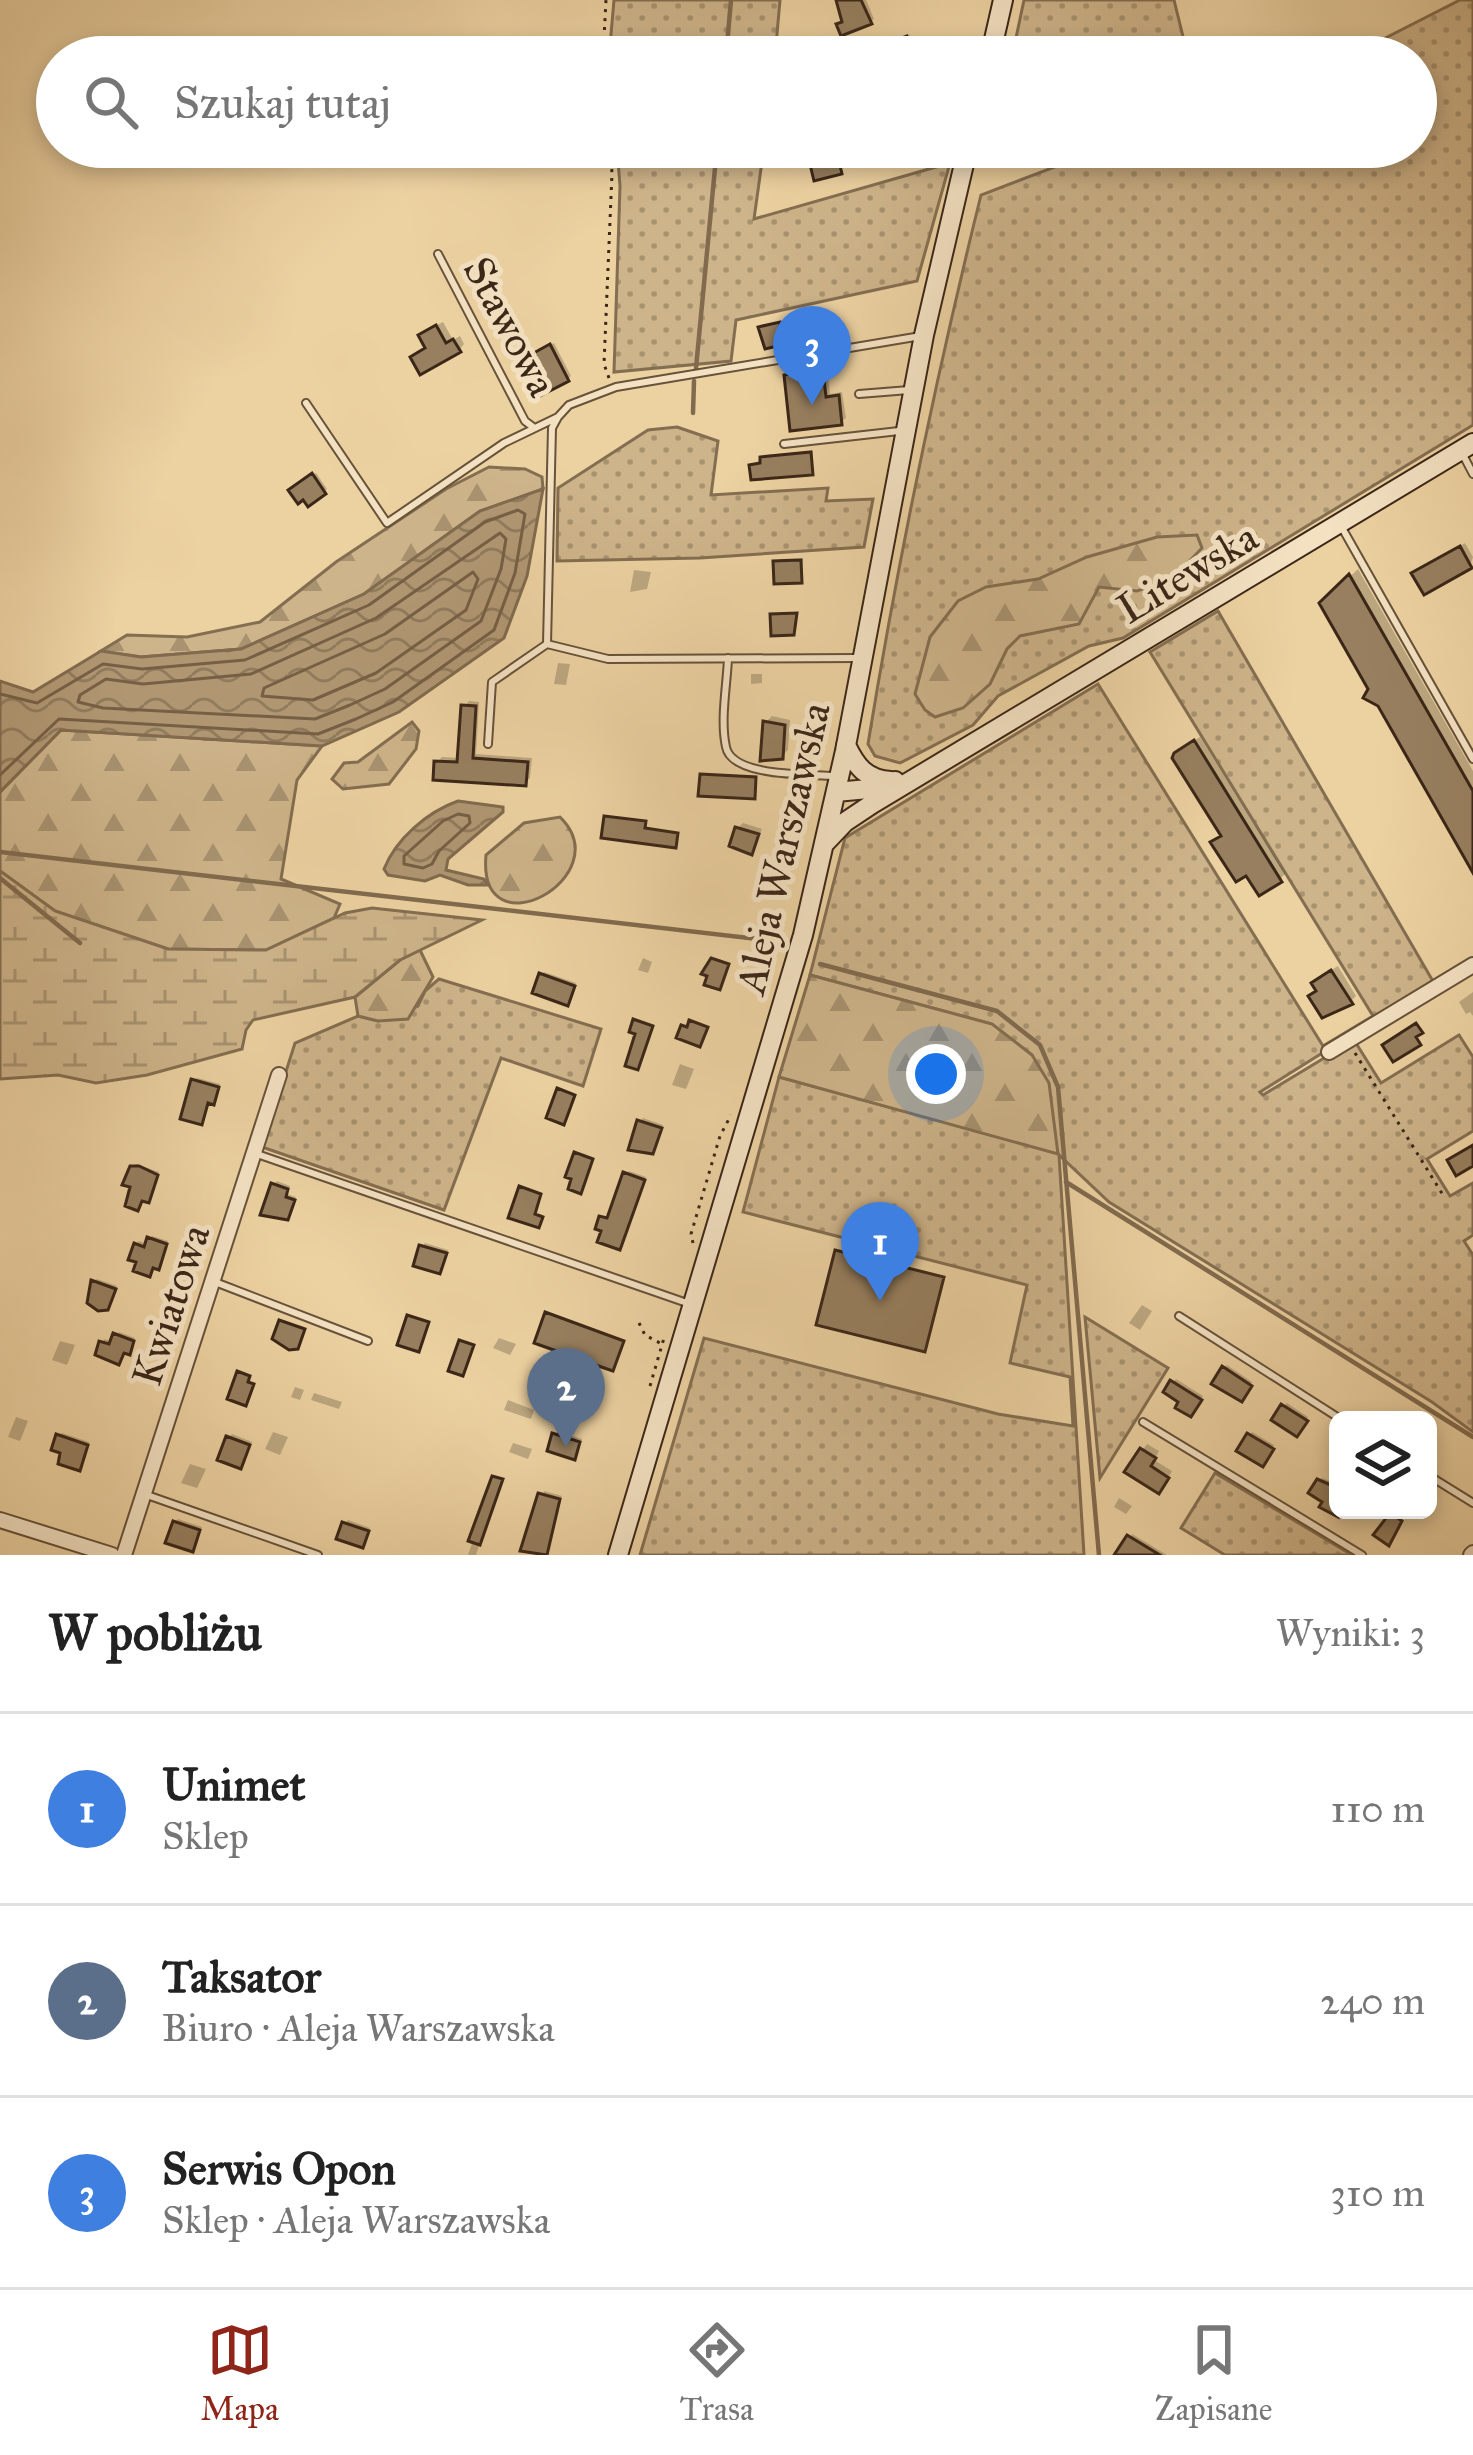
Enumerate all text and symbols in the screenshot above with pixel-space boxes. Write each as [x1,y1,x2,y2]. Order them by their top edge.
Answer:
search box [36,36,1437,168]
icon: search [78,69,144,135]
text: Szukaj tutaj [174,75,391,130]
street label: Stawowa [452,248,568,405]
pin: 3 [773,306,851,405]
street label: Litewska [1108,511,1267,635]
street label: Aleja Warszawska [724,697,842,1001]
your location [906,1044,966,1104]
pin: 1 [841,1202,919,1301]
street label: Kwiatowa [121,1218,221,1393]
pin: 2 [527,1348,605,1447]
map controls [1329,1411,1437,1519]
button: layers [1329,1411,1437,1519]
text: W pobliżu [48,1602,262,1664]
text: Wyniki: 3 [1276,1609,1425,1657]
text: Unimet [162,1757,306,1812]
text: 1 [79,1785,95,1833]
text: 110 m [1330,1785,1425,1833]
text: Sklep [162,1812,249,1860]
text: Taksator [162,1949,321,2004]
text: 2 [77,1977,97,2025]
text: 240 m [1320,1977,1425,2025]
text: Biuro · Aleja Warszawska [162,2004,555,2052]
text: Serwis Opon [162,2141,396,2196]
text: 3 [79,2169,95,2217]
text: 310 m [1330,2169,1425,2217]
text: Sklep · Aleja Warszawska [162,2196,550,2244]
tab: Mapa [200,2317,279,2429]
tab: Trasa [680,2317,754,2429]
tab: Zapisane [1155,2317,1273,2429]

